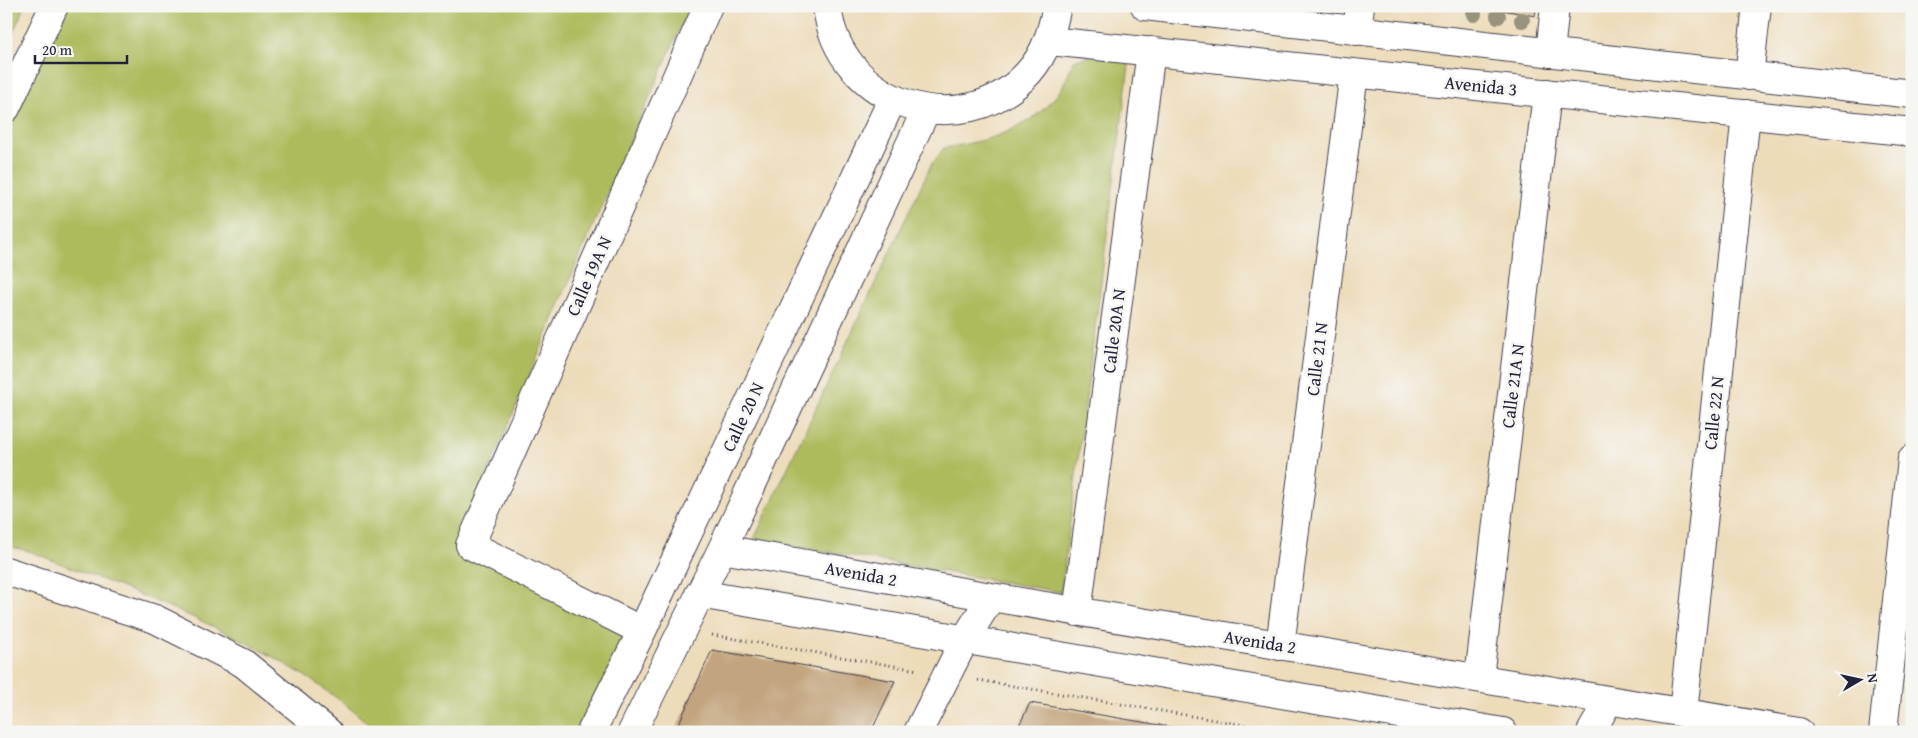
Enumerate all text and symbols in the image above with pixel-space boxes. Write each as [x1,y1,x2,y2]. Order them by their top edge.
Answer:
scale bar [35,32,128,64]
text: 20 m [42,39,73,60]
street label: Avenida 3 [1443,68,1519,103]
street label: Calle 19A N [559,231,618,320]
street label: Calle 20A N [1095,287,1132,375]
street label: Calle 21 N [1299,320,1334,397]
street label: Calle 21A N [1494,342,1531,430]
street label: Calle 22 N [1696,375,1731,451]
street label: Calle 20 N [715,377,770,456]
street label: Avenida 2 [823,554,899,593]
street label: Avenida 2 [1222,622,1298,661]
north arrow [1836,656,1886,706]
text: N [1862,672,1884,685]

